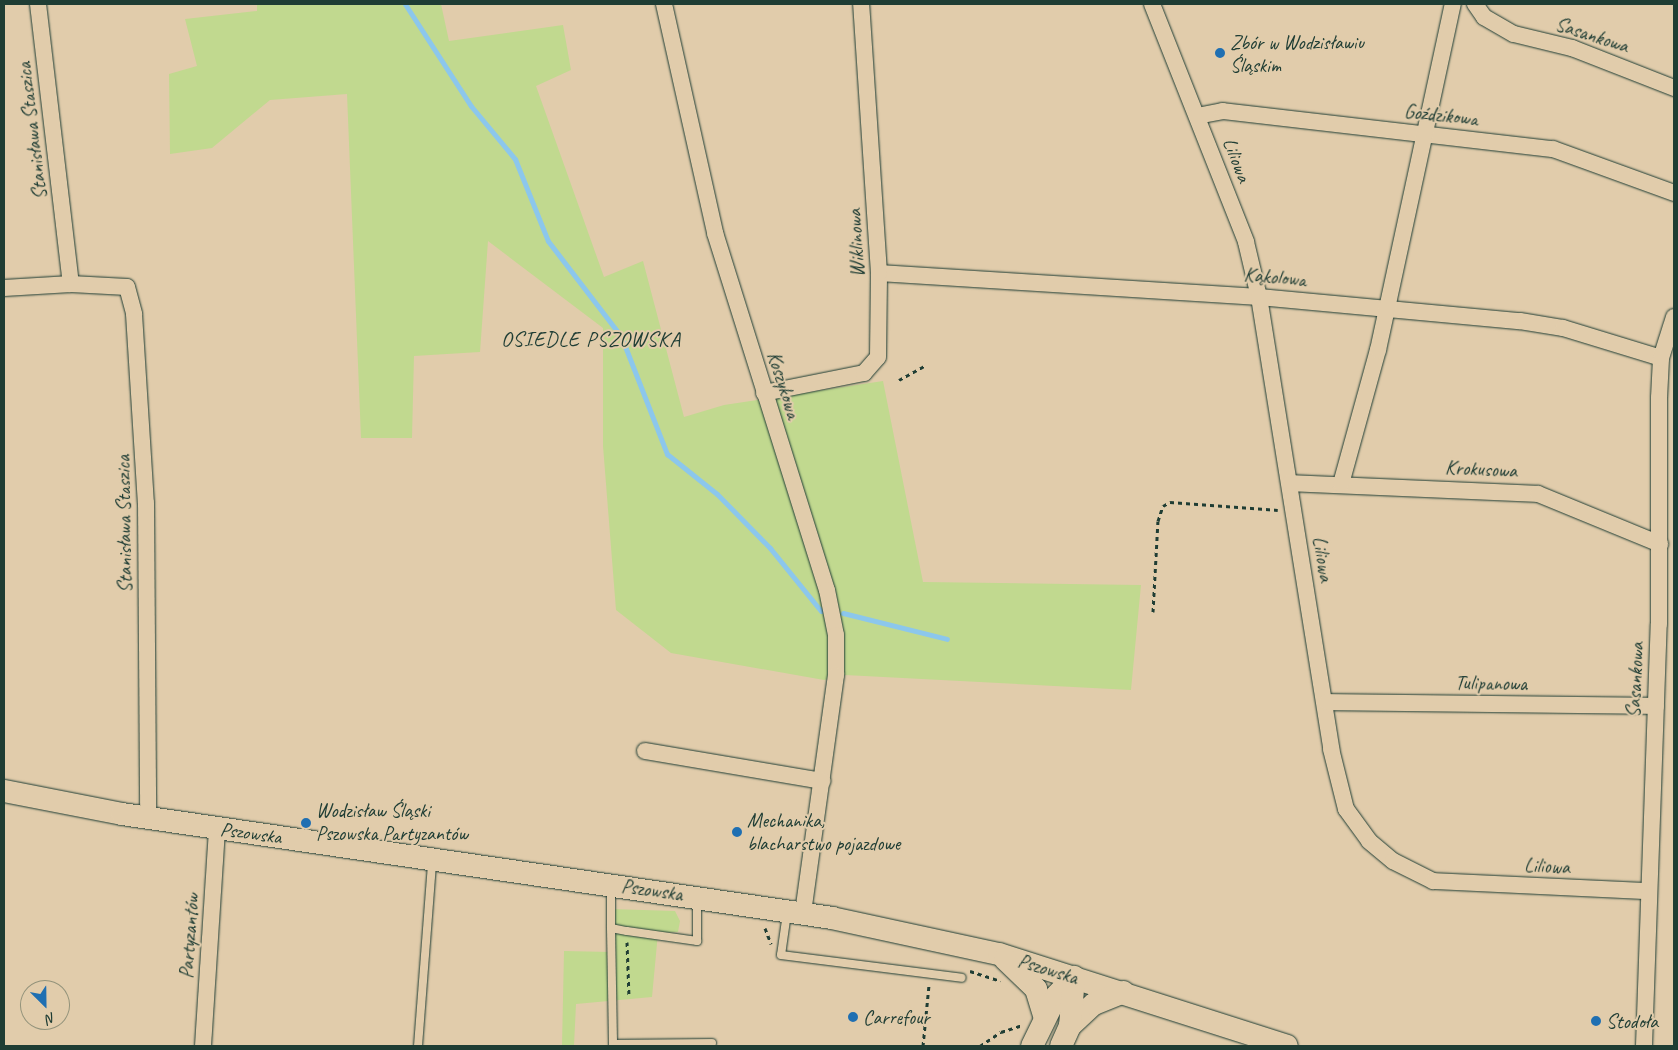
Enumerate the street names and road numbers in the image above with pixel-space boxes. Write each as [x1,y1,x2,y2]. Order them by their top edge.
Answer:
street label: Sasankowa [1552,12,1632,58]
street label: Stanisława Staszica [12,61,52,201]
street label: Goździkowa [1403,99,1479,131]
street label: Liliowa [1218,134,1256,186]
street label: Wiklinowa [842,208,870,278]
street label: Kąkolowa [1243,262,1307,292]
street label: Koszykowa [762,349,806,421]
street label: Stanisława Staszica [111,454,137,594]
street label: Krokusowa [1444,455,1518,483]
street label: Liliowa [1308,535,1338,583]
street label: Sasankowa [1621,642,1649,718]
street label: Tulipanowa [1455,670,1527,696]
street label: Pszowska [219,817,283,849]
street label: Liliowa [1524,853,1570,879]
street label: Pszowska [620,874,684,906]
street label: Partyzantów [174,893,204,979]
street label: Pszowska [1015,949,1081,989]

